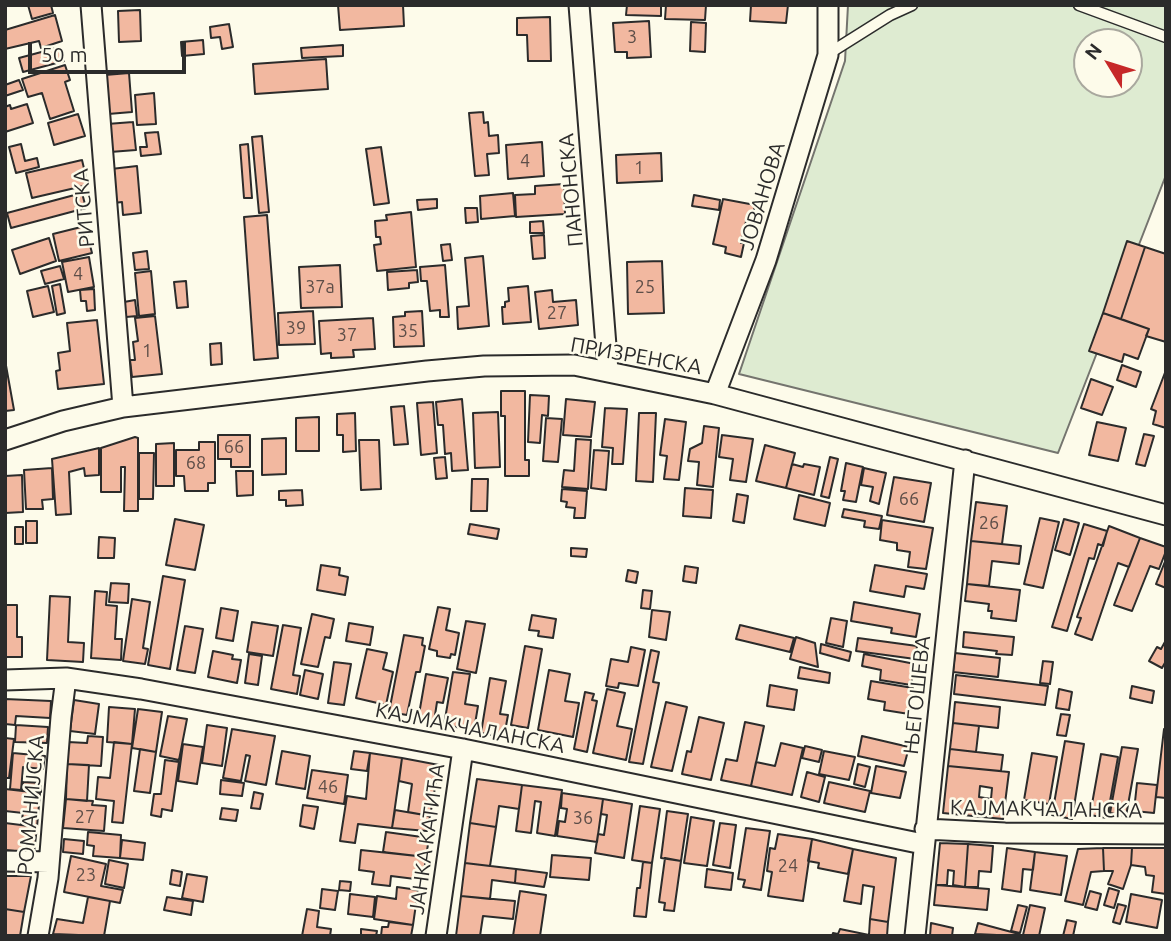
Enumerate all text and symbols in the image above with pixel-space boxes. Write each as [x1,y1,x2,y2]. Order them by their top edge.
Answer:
house number: 3 [627,26,637,48]
scale bar [32,28,189,72]
north arrow [1073,28,1143,98]
text: N [1080,39,1106,64]
text: 50 m [41,42,88,66]
street label: ПАНОНСКА [553,132,589,248]
street label: ЈОВАНОВА [734,139,790,253]
house number: 4 [520,150,530,172]
house number: 1 [634,157,644,179]
street label: РИТСКА [68,168,100,248]
house number: 4 [73,263,83,285]
house number: 37a [305,276,335,298]
house number: 25 [635,276,655,298]
house number: 27 [547,302,567,324]
house number: 39 [286,317,306,339]
house number: 35 [398,320,418,342]
house number: 37 [337,324,357,346]
street label: ПРИЗРЕНСКА [568,332,704,380]
house number: 1 [142,340,152,362]
house number: 66 [224,436,244,458]
house number: 68 [186,452,206,474]
house number: 66 [899,488,919,510]
house number: 26 [979,512,999,534]
street label: ЊЕГОШЕВА [898,634,936,756]
street label: КАЈМАКЧАЛАНСКА [373,697,567,759]
street label: РОМАНИЈСКА [12,734,50,876]
street label: ЈАНКА КАТИЋА [404,762,450,916]
house number: 46 [318,776,338,798]
street label: КАЈМАКЧАЛАНСКА [950,795,1142,823]
house number: 27 [75,806,95,828]
house number: 36 [573,807,593,829]
house number: 24 [778,855,798,877]
house number: 23 [76,864,96,886]

